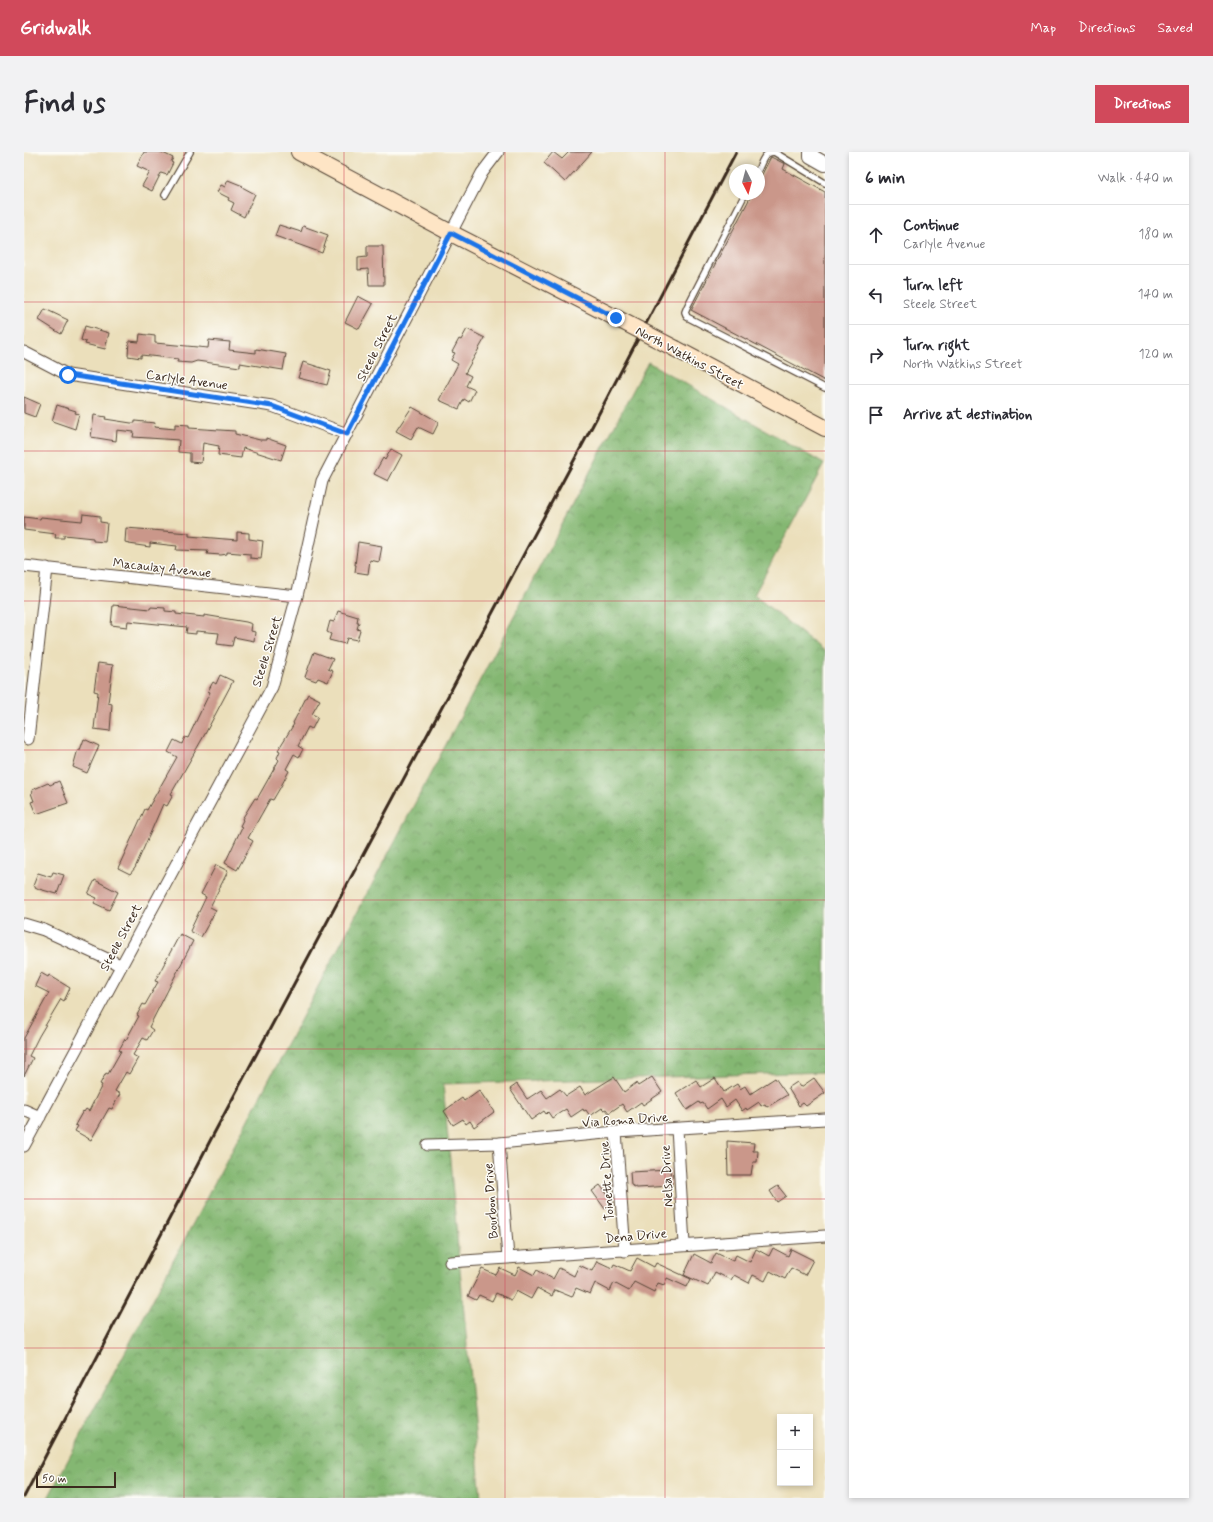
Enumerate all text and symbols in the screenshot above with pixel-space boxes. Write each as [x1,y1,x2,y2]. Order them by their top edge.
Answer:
text: Gridwalk [20,16,91,41]
text: Map [1030,19,1056,37]
text: Directions [1078,19,1136,37]
text: Saved [1158,19,1193,37]
button: Directions [1095,85,1189,123]
text: Find us [24,86,105,123]
north arrow [729,164,765,200]
text: 6 min [865,167,905,189]
text: Walk · 440 m [1098,170,1173,187]
text: Continue [903,216,959,236]
icon: ahead [865,224,887,246]
text: 180 m [1138,226,1173,243]
text: Carlyle Avenue [903,236,985,253]
text: Turn left [903,276,963,296]
icon: left [865,284,887,306]
text: 140 m [1138,286,1173,303]
text: Steele Street [903,296,977,313]
route end [607,309,625,327]
street label: Steele Street [353,311,402,384]
street label: North Watkins Street [632,323,746,394]
text: Turn right [903,336,970,356]
icon: right [865,344,887,366]
text: 120 m [1139,346,1173,363]
text: North Watkins Street [903,356,1023,373]
route start [59,366,77,384]
street label: Carlyle Avenue [145,366,229,395]
icon: arrive [865,404,887,426]
text: Arrive at destination [903,405,1032,425]
street label: Macaulay Avenue [112,555,212,582]
street label: Steele Street [249,613,286,689]
street label: Steele Street [97,901,146,974]
street label: Via Roma Drive [581,1109,669,1132]
street label: Toinette Drive [596,1140,619,1221]
street label: Nelsa Drive [657,1144,678,1207]
street label: Bourbon Drive [480,1162,503,1239]
street label: Dena Drive [605,1225,668,1248]
map controls [777,1414,813,1486]
button: + [777,1414,813,1450]
button: − [777,1450,813,1486]
scale bar [36,1470,116,1489]
text: 50 m [42,1472,67,1486]

